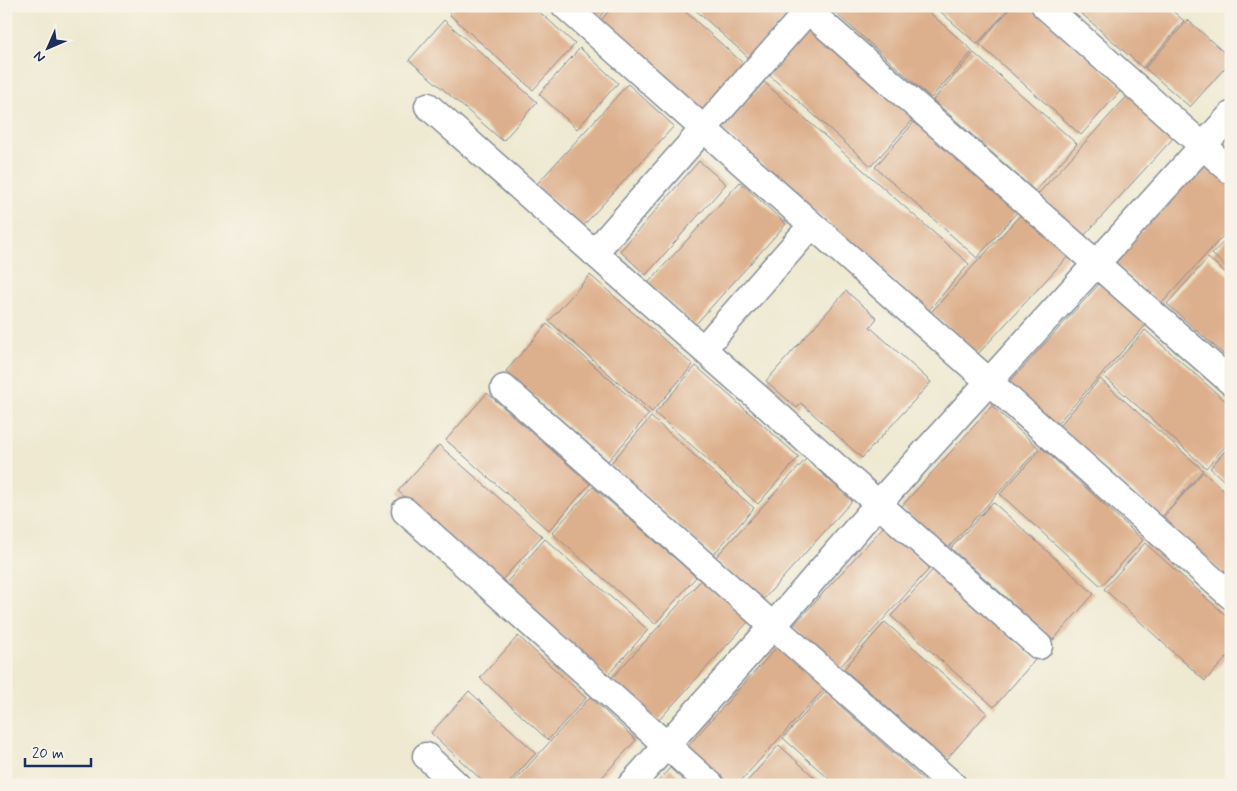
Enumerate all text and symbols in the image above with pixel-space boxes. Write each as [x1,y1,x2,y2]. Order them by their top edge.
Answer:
north arrow [22,22,72,72]
text: N [30,47,49,66]
scale bar [25,736,91,768]
text: 20 m [32,744,64,764]

